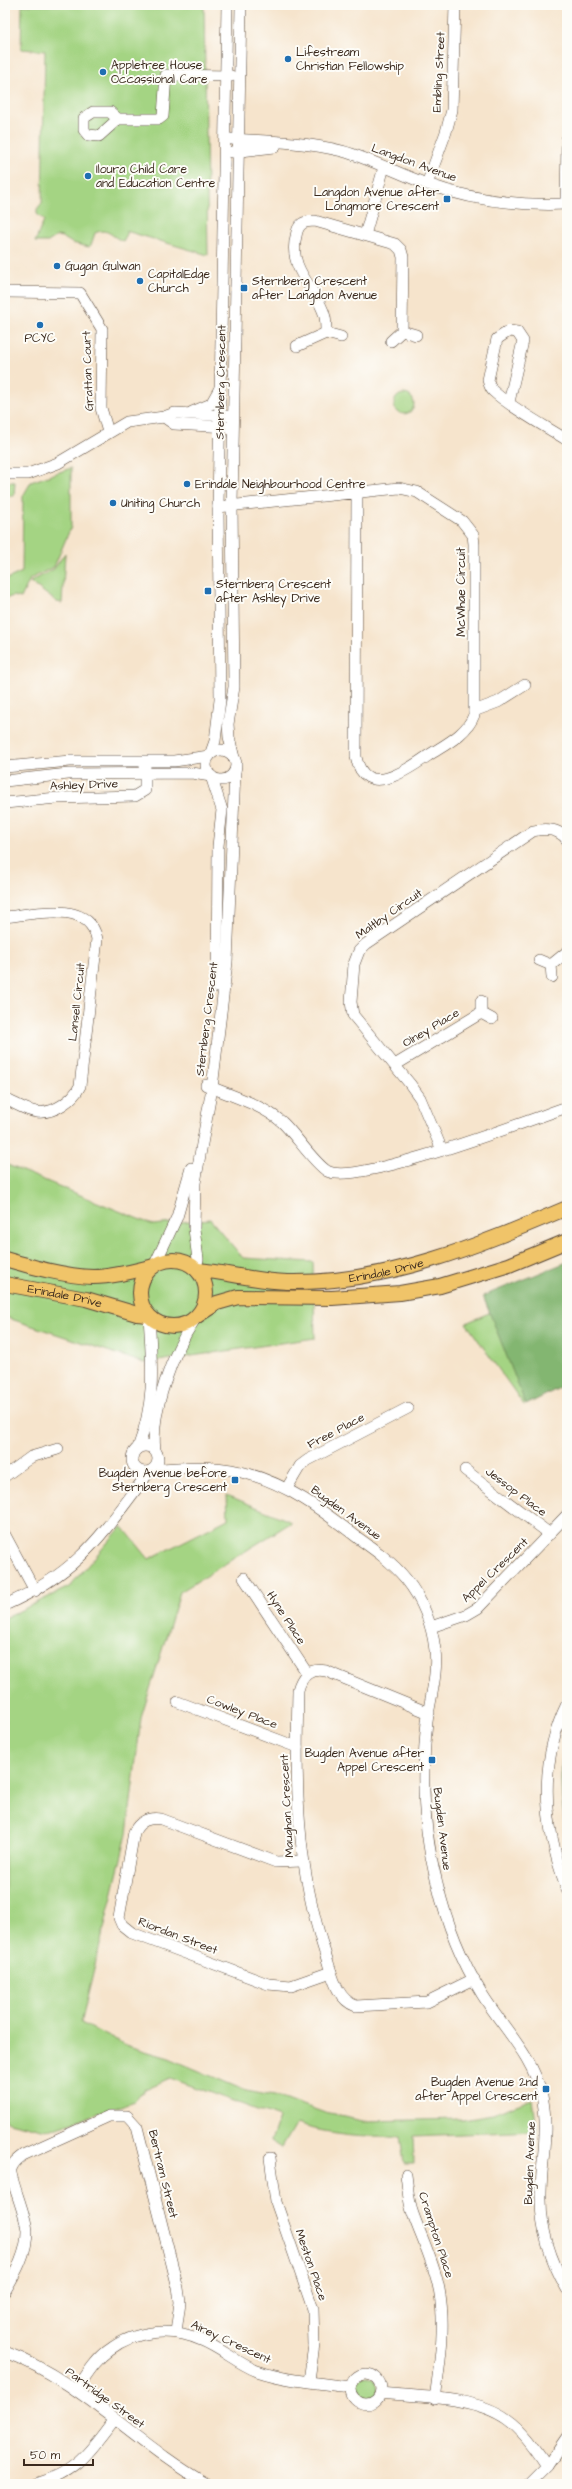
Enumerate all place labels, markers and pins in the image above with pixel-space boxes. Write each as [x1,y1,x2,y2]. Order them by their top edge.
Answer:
place label: Lifestream Christian Fellowship [296,44,404,75]
marker: Lifestream Christian Fellowship [283,54,293,64]
place label: Appletree House Occassional Care [111,57,208,88]
marker: Appletree House Occassional Care [98,67,108,77]
place label: Iloura Child Care and Education Centre [96,161,216,192]
marker: Iloura Child Care and Education Centre [83,171,93,181]
place label: Langdon Avenue after Longmore Crescent [314,184,439,216]
marker: Langdon Avenue after Longmore Crescent [442,194,452,204]
place label: Gugan Gulwan [65,258,141,276]
marker: Gugan Gulwan [52,261,62,271]
place label: CapitalEdge Church [148,266,210,297]
place label: Sternberg Crescent after Langdon Avenue [252,273,378,305]
marker: CapitalEdge Church [135,276,145,286]
marker: Sternberg Crescent after Langdon Avenue [239,283,249,293]
marker: PCYC [35,320,45,330]
place label: PCYC [24,330,56,347]
place label: Erindale Neighbourhood Centre [195,476,366,494]
marker: Erindale Neighbourhood Centre [182,479,192,489]
place label: Uniting Church [121,495,200,513]
marker: Uniting Church [108,498,118,508]
place label: Sternberg Crescent after Ashley Drive [216,576,331,608]
marker: Sternberg Crescent after Ashley Drive [203,586,213,596]
place label: Bugden Avenue before Sternberg Crescent [99,1465,228,1497]
marker: Bugden Avenue before Sternberg Crescent [230,1475,240,1485]
place label: Bugden Avenue after Appel Crescent [305,1745,424,1776]
marker: Bugden Avenue after Appel Crescent [427,1755,437,1765]
place label: Bugden Avenue 2nd after Appel Crescent [415,2074,538,2105]
marker: Bugden Avenue 2nd after Appel Crescent [541,2084,551,2094]

